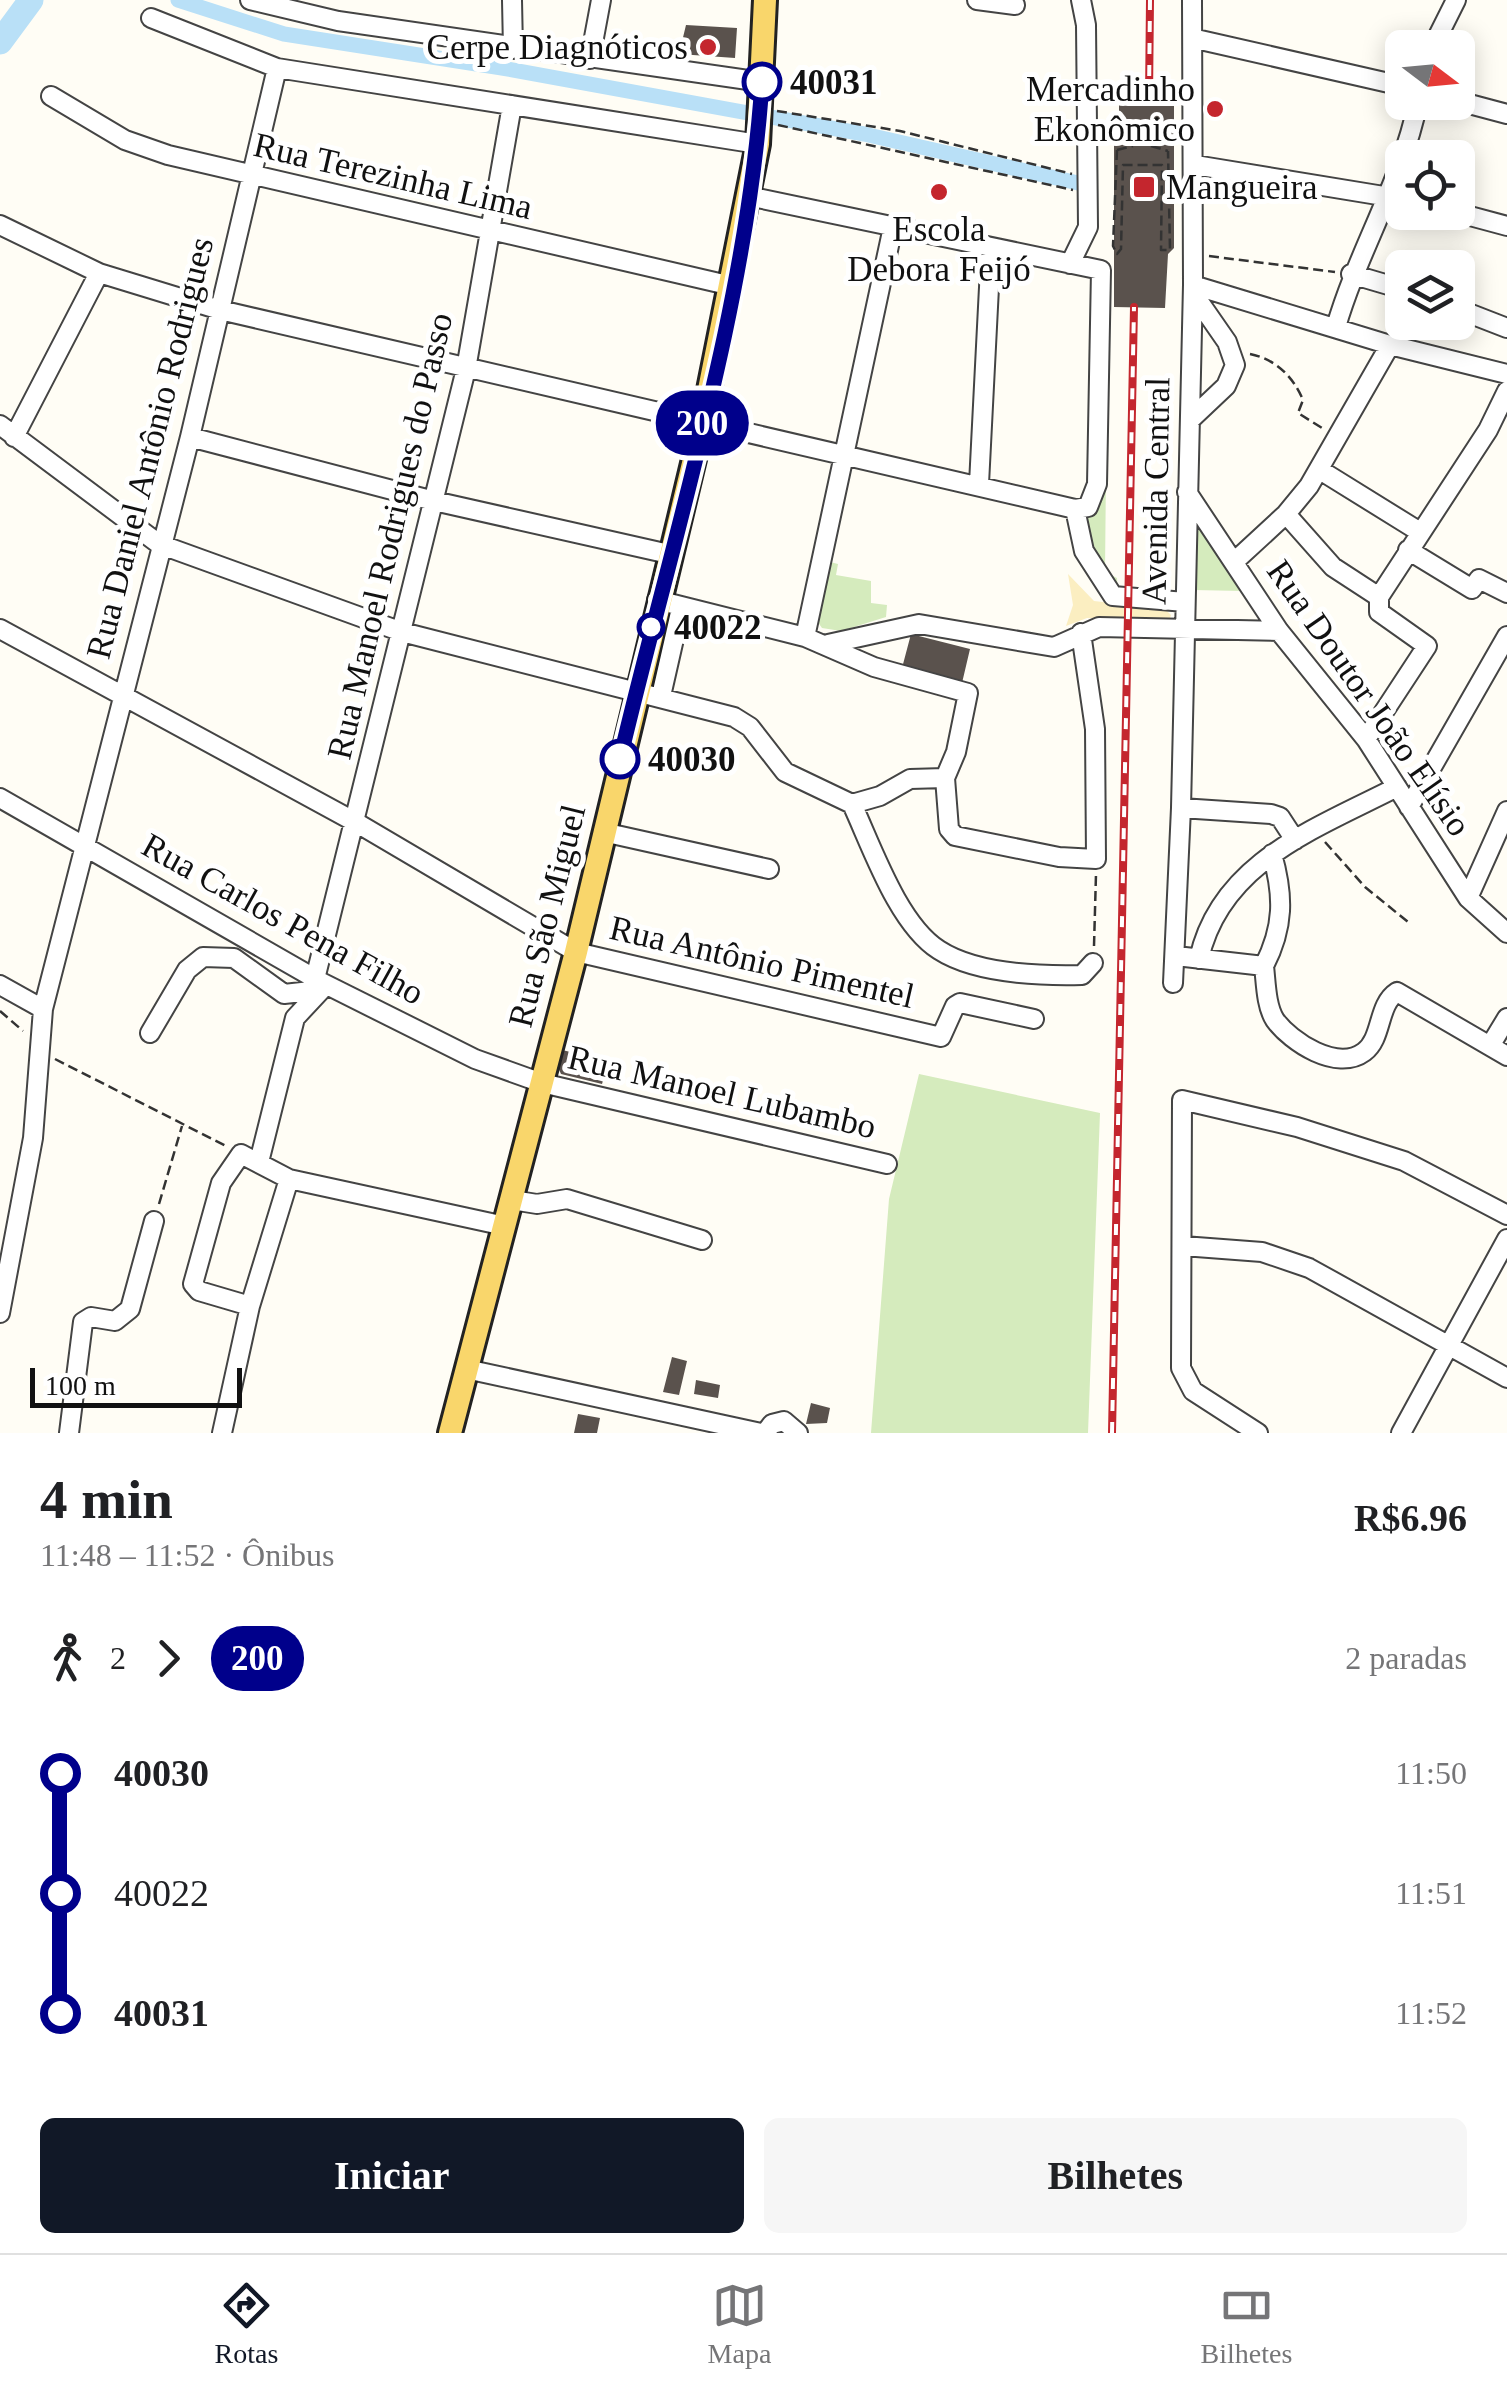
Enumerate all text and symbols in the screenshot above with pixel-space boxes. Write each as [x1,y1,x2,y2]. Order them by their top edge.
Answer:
place label: Cerpe Diagnóticos [427,28,688,67]
north arrow [1385,30,1475,120]
map controls [1385,30,1475,340]
marker: Cerpe Diagnóticos [697,36,719,58]
marker: 40031 [743,63,781,101]
place label: 40031 [790,63,878,102]
place label: Mercadinho Ekonômico [1026,70,1195,149]
marker: Mercadinho Ekonômico [1204,98,1226,120]
street label: Rua Terezinha Lima [250,125,536,227]
button: locate [1385,140,1475,230]
place label: Mangueira [1166,168,1318,207]
marker: Mangueira [1131,174,1157,200]
marker: Escola Debora Feijó [928,181,950,203]
place label: Escola Debora Feijó [847,210,1031,289]
street label: Rua Daniel Antônio Rodrigues [79,233,221,663]
button: layers [1385,250,1475,340]
street label: Rua Manoel Rodrigues do Passo [320,309,460,763]
street label: Avenida Central [1135,377,1177,605]
line badge: 200 [644,390,760,456]
text: 200 [676,404,728,443]
street label: Rua Doutor João Elísio [1259,553,1479,843]
place label: 40022 [674,608,762,647]
marker: 40022 [638,614,664,640]
marker: 40030 [601,740,639,778]
place label: 40030 [648,740,736,779]
street label: Rua São Miguel [501,801,594,1031]
street label: Rua Carlos Pena Filho [135,825,431,1013]
street label: Rua Antônio Pimentel [606,908,918,1016]
street label: Rua Manoel Lubambo [564,1038,880,1146]
scale bar [30,1363,242,1408]
text: 100 m [45,1370,116,1401]
text: 4 min [40,1469,173,1530]
text: R$6.96 [1354,1497,1467,1539]
text: 11:48 – 11:52 · Ônibus [40,1537,335,1573]
icon: walk [40,1631,95,1686]
icon: forward [141,1631,196,1686]
text: 200 [231,1639,284,1678]
text: 2 [110,1640,126,1676]
text: 2 paradas [1345,1640,1467,1676]
text: 40030 [114,1752,209,1794]
text: 11:50 [1395,1755,1467,1791]
text: 40022 [114,1872,209,1914]
text: 11:51 [1395,1875,1467,1911]
text: 40031 [114,1992,209,2034]
text: 11:52 [1395,1995,1467,2031]
button: Iniciar [40,2118,744,2233]
button: Bilhetes [764,2118,1467,2233]
tab: Rotas [215,2278,278,2370]
tab: Mapa [708,2278,771,2370]
tab: Bilhetes [1201,2278,1292,2370]

